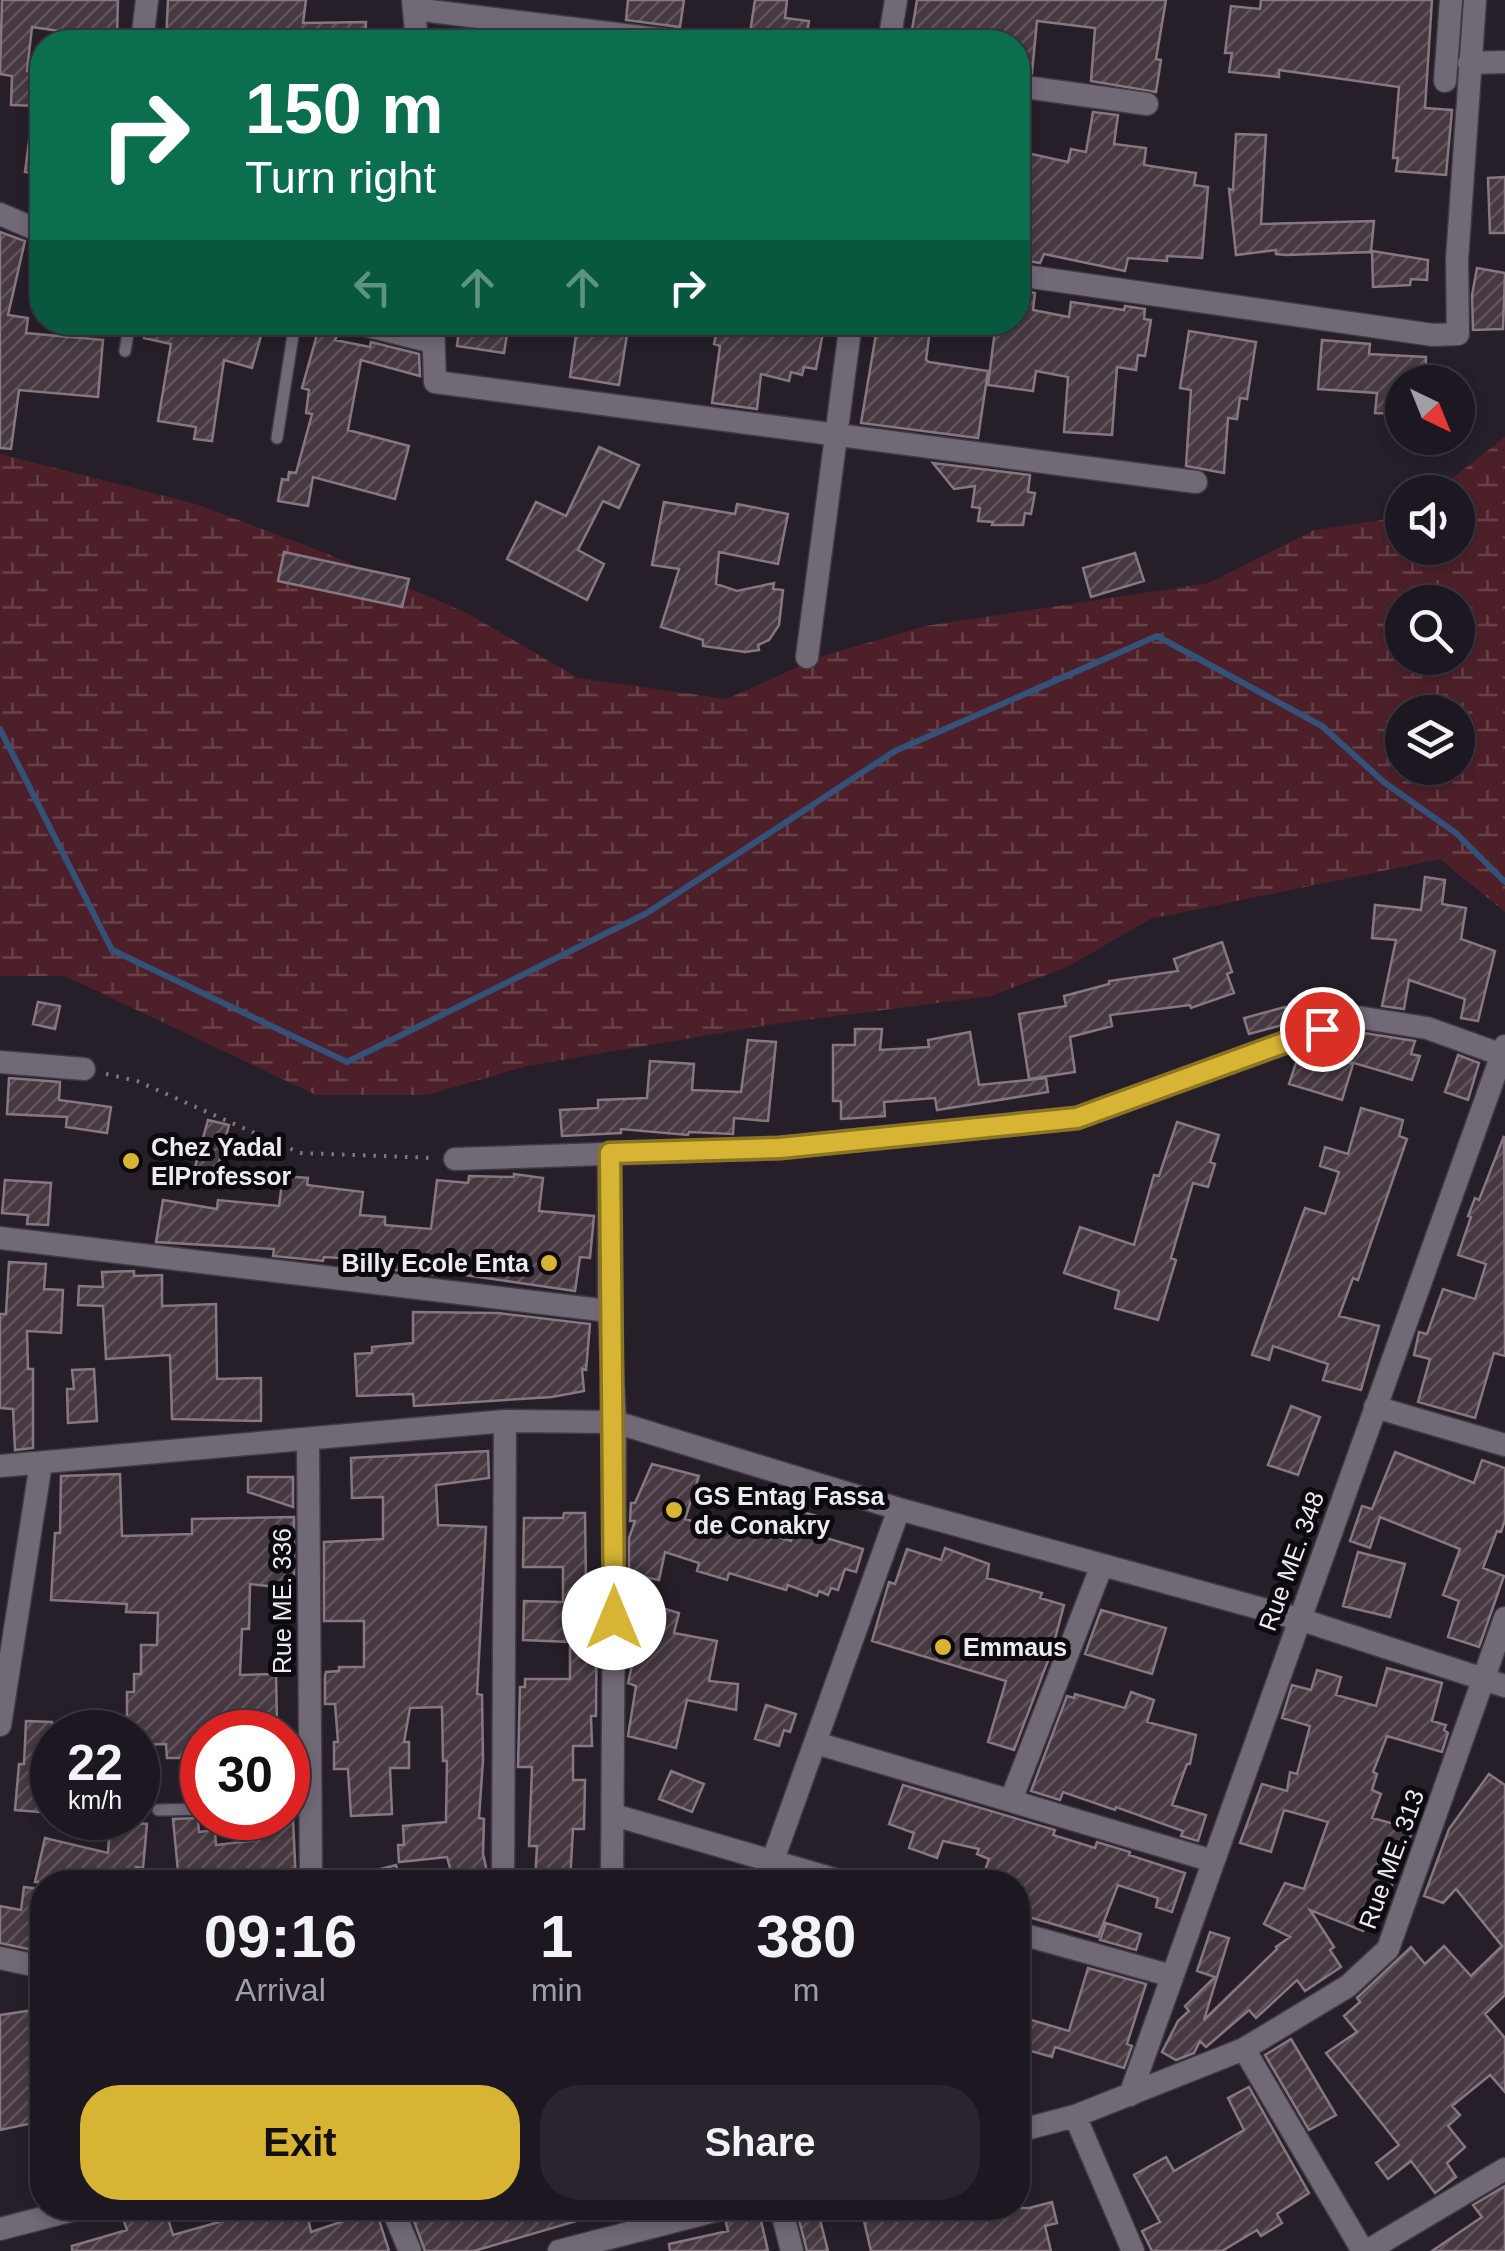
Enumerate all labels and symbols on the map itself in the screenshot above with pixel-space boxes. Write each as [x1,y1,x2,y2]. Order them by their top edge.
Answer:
north arrow [1385,365,1475,455]
pin [1280,987,1365,1072]
place label: Chez Yadal ElProfessor [151,1133,292,1190]
marker: Chez Yadal ElProfessor [120,1150,142,1172]
place label: Billy Ecole Enta [341,1249,530,1277]
marker: Billy Ecole Enta [538,1252,560,1274]
place label: GS Entag Fassa de Conakry [694,1482,885,1539]
street label: Rue ME. 348 [1253,1488,1329,1634]
marker: GS Entag Fassa de Conakry [663,1499,685,1521]
street label: Rue ME. 336 [268,1528,296,1674]
position arrow [562,1566,666,1670]
place label: Emmaus [963,1633,1067,1661]
marker: Emmaus [932,1636,954,1658]
speed limit sign: 30 [180,1710,310,1840]
street label: Rue ME. 313 [1353,1786,1429,1932]

